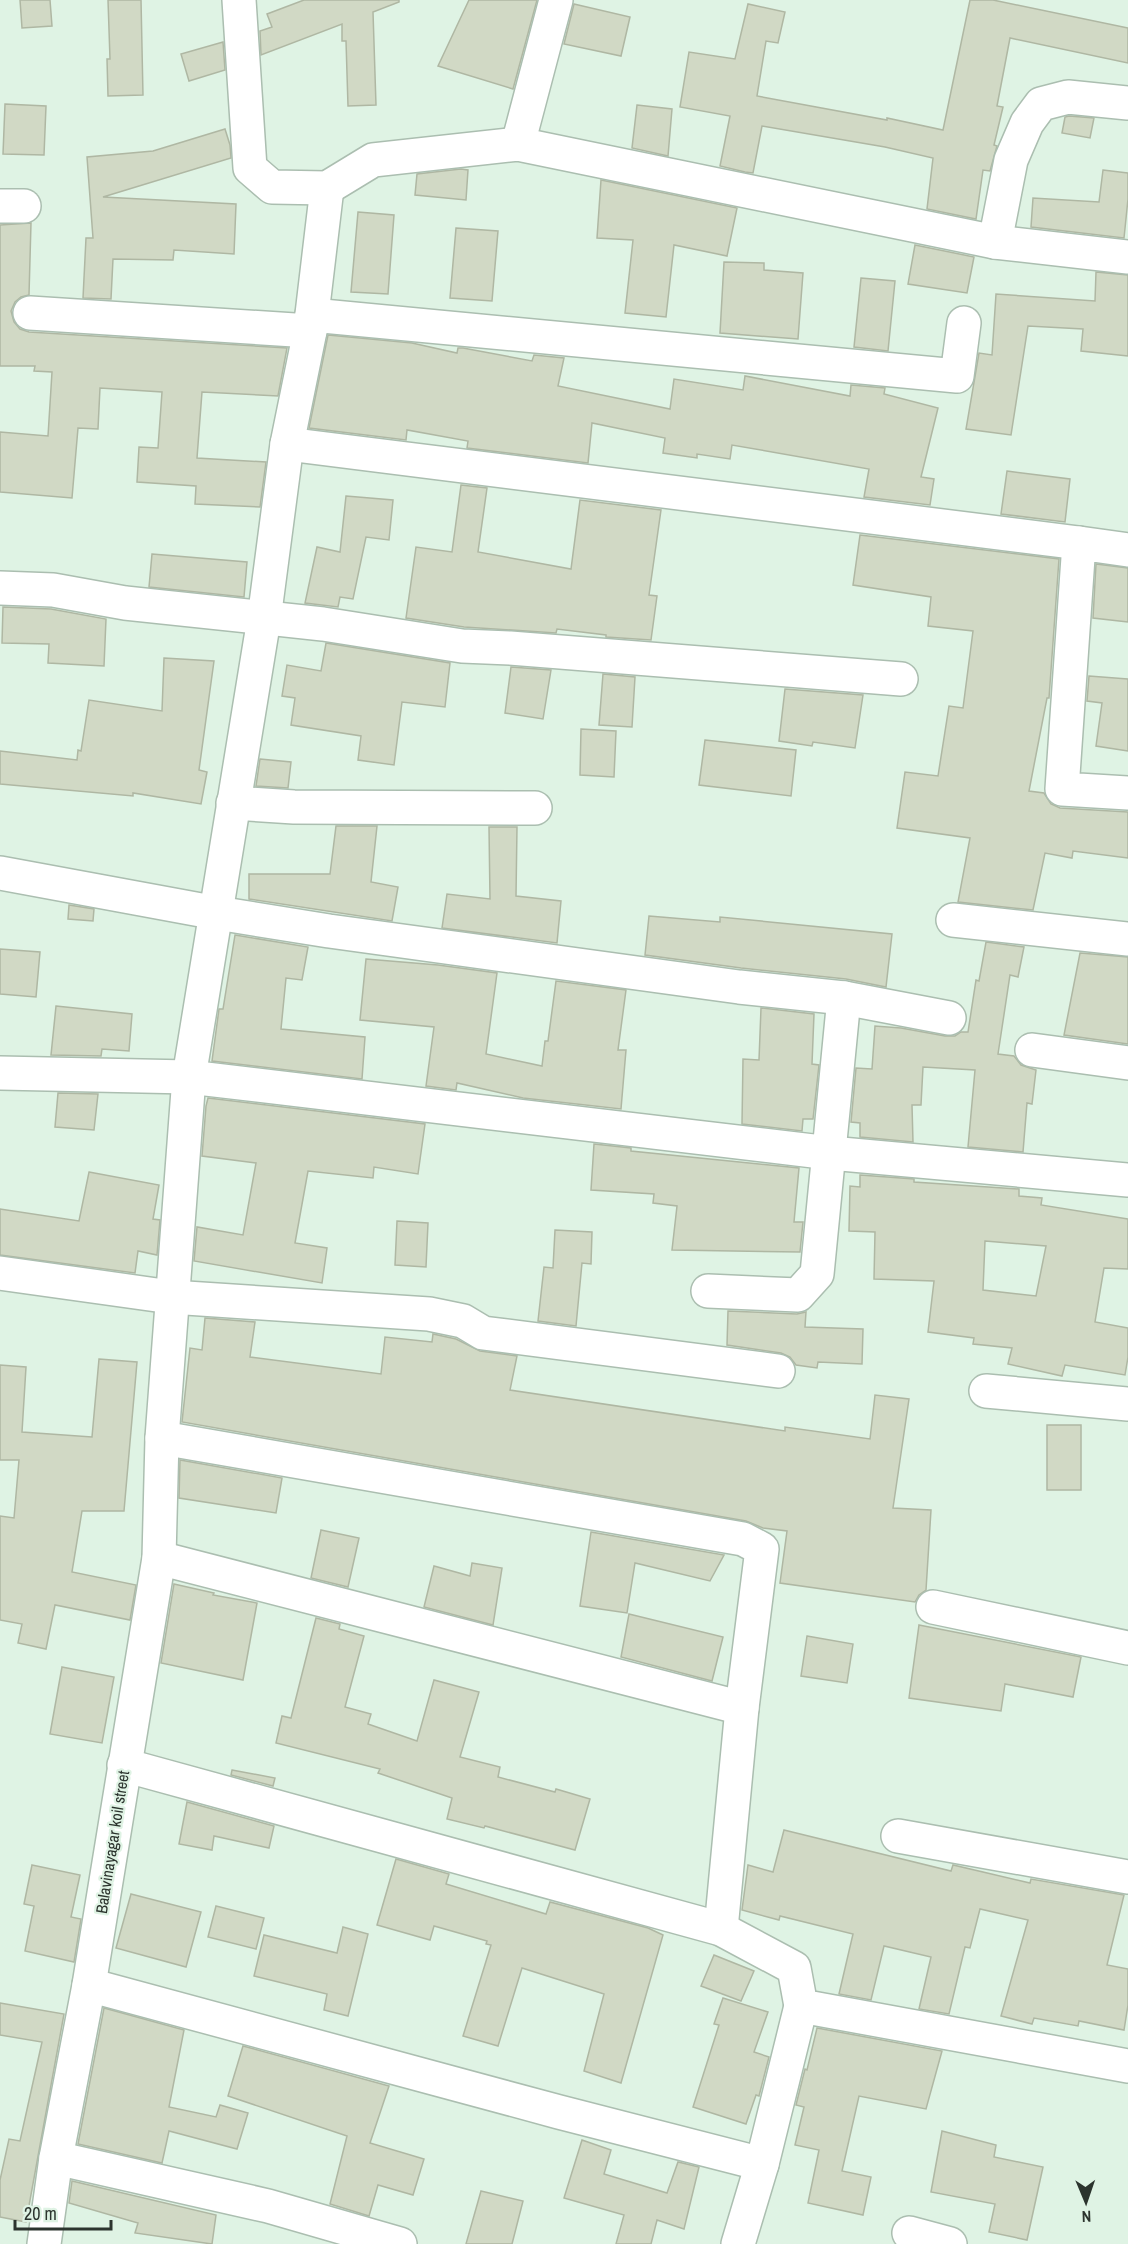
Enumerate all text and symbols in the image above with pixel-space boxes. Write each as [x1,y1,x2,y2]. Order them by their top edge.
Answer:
street label: Balavinayagar koil street [90,1769,134,1915]
north arrow [1056,2172,1116,2232]
scale bar [15,2193,111,2231]
text: 20 m [24,2201,57,2226]
text: N [1081,2206,1092,2228]

